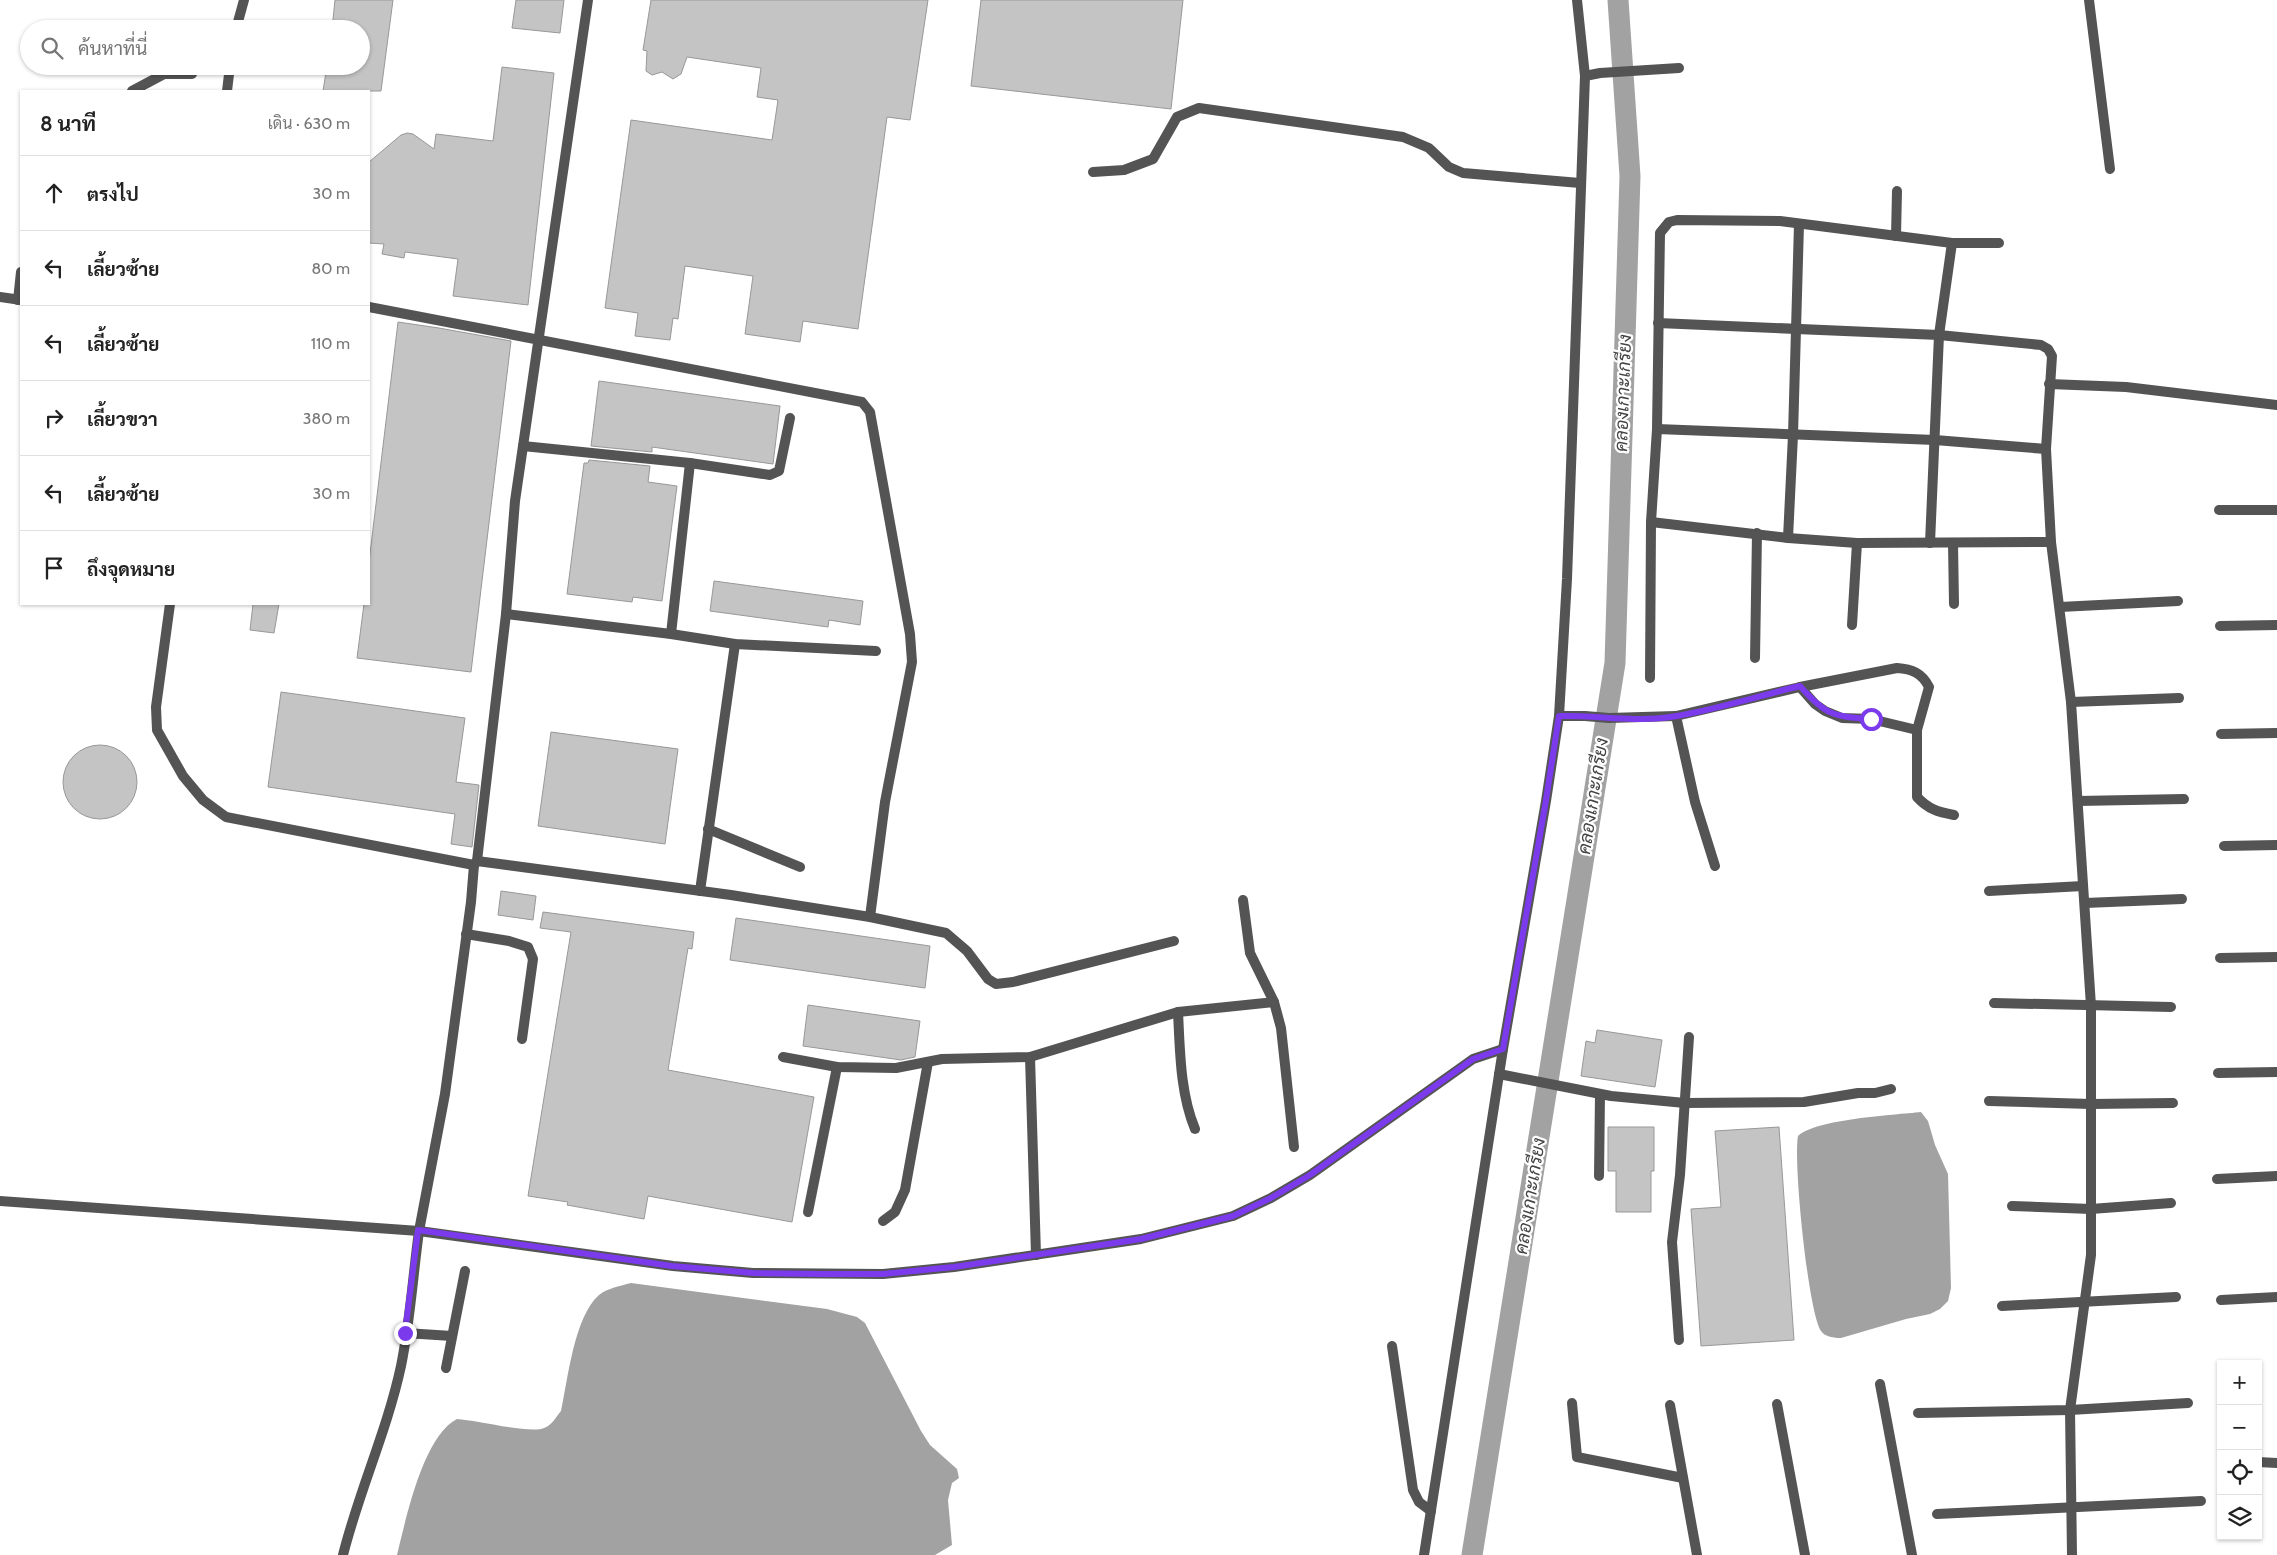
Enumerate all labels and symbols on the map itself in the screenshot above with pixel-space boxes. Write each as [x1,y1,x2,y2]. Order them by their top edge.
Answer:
water label: คลองเกาะเกรียง [1608,334,1636,452]
route start [1860,708,1883,731]
water label: คลองเกาะเกรียง [1571,736,1613,856]
water label: คลองเกาะเกรียง [1508,1136,1550,1256]
route end [394,1322,417,1345]

